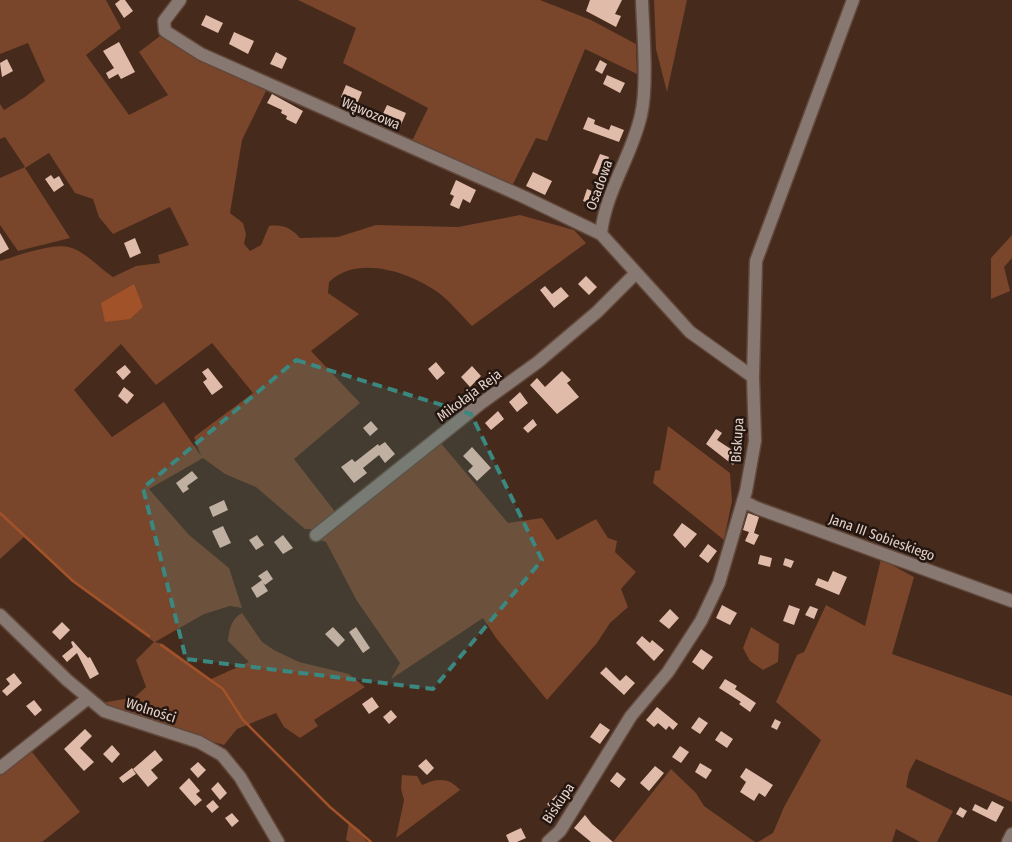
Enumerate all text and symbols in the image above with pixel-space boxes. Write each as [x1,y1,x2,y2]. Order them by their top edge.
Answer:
street label: Wąwozowa [339,94,403,133]
street label: Osadowa [583,158,616,213]
street label: Mikołaja Reja [434,366,505,425]
street label: Biskupa [727,417,748,463]
street label: Jana III Sobieskiego [827,510,937,565]
street label: Wolności [124,694,178,727]
street label: Biskupa [539,780,578,827]

